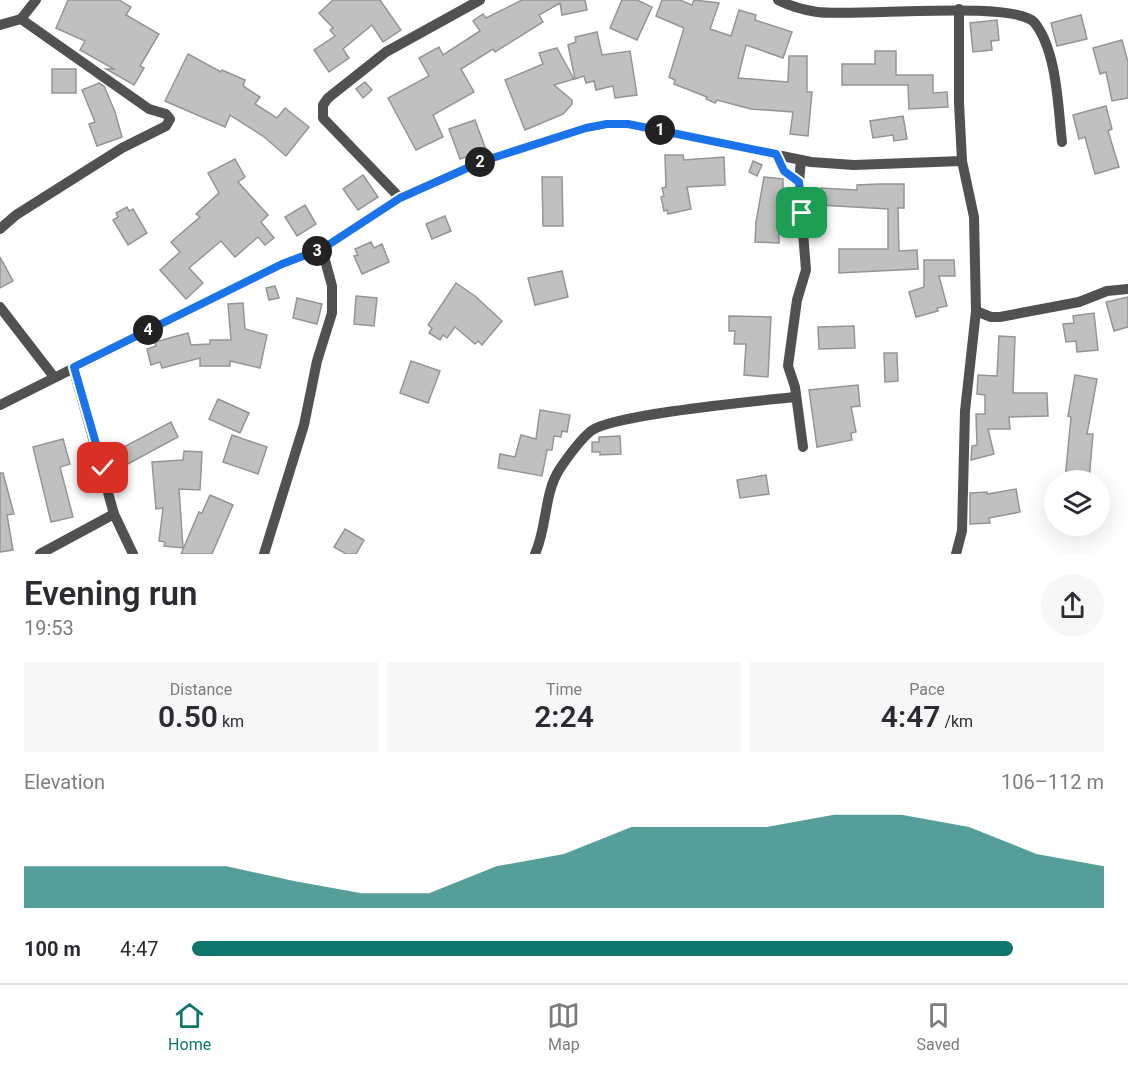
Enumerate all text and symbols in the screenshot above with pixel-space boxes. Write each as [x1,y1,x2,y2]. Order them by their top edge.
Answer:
pin: 1 [645,115,675,145]
text: 1 [655,120,665,139]
pin: 2 [465,147,495,177]
text: 2 [475,152,485,171]
pin [776,187,827,238]
icon: arrive [785,196,818,229]
pin: 3 [302,236,332,266]
text: 3 [312,241,322,260]
pin: 4 [133,315,163,345]
text: 4 [143,320,153,339]
pin [77,442,128,493]
icon: check [86,451,119,484]
map controls [1044,470,1110,536]
button: layers [1044,470,1110,536]
text: Evening run [24,574,197,613]
button: share [1041,574,1104,637]
text: 19:53 [24,616,74,640]
text: Distance [170,680,232,699]
text: Time [546,680,582,699]
text: Pace [909,680,945,699]
text: 0.50 [158,699,218,734]
text: 2:24 [534,699,594,734]
text: 4:47 [881,699,940,734]
text: km [218,712,244,731]
text: /km [940,712,973,731]
text: Elevation [24,770,105,794]
text: 106–112 m [1001,770,1104,794]
text: 100 m [24,937,81,961]
text: 4:47 [120,937,159,961]
tab: Home [168,999,211,1054]
tab: Map [547,999,580,1054]
tab: Saved [917,999,960,1054]

